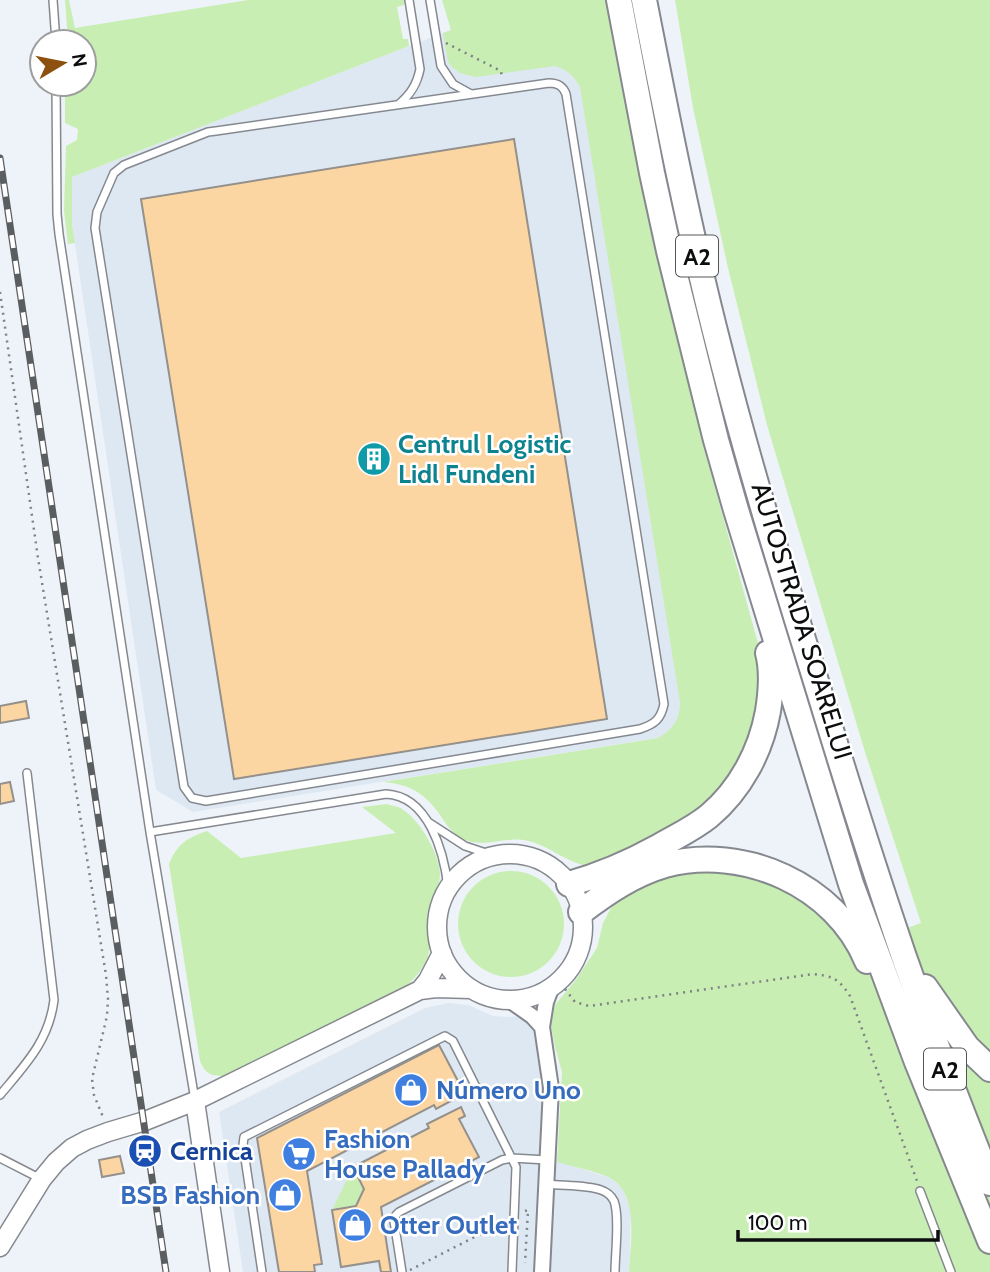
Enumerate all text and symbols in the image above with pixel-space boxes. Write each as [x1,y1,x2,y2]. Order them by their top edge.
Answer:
north arrow [28,28,98,98]
text: N [67,52,92,69]
road number: A2 [676,235,718,276]
place label: Centrul Logistic Lidl Fundeni [398,428,571,490]
building icon: Centrul Logistic Lidl Fundeni [355,440,393,478]
street label: AUTOSTRADA SOARELUI [745,479,859,763]
road number: A2 [924,1049,966,1090]
shop icon: Número Uno [392,1071,430,1109]
place label: Número Uno [436,1074,581,1106]
place label: Fashion House Pallady [324,1123,486,1185]
station icon: Cernica [126,1132,164,1170]
place label: Cernica [170,1135,253,1167]
supermarket icon: Fashion House Pallady [280,1135,318,1173]
shop icon: BSB Fashion [266,1176,304,1214]
place label: BSB Fashion [120,1179,260,1211]
scale bar [738,1198,937,1242]
shop icon: Otter Outlet [336,1206,374,1244]
place label: Otter Outlet [380,1209,517,1241]
text: 100 m [748,1210,807,1235]

